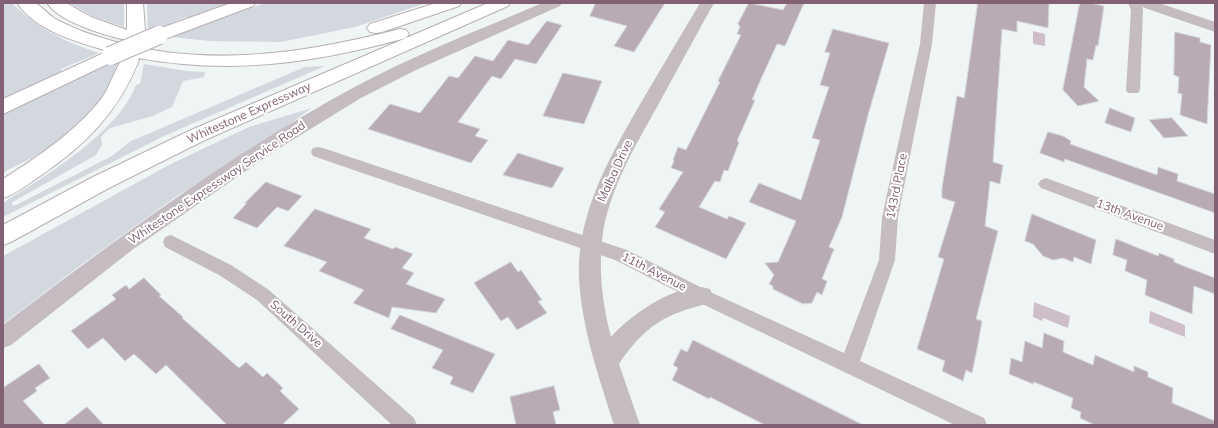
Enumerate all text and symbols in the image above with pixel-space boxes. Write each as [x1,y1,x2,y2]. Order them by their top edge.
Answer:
street label: Whitestone Expressway [185,79,313,147]
street label: Whitestone Expressway Service Road [126,118,308,248]
street label: Malba Drive [594,138,636,204]
street label: 143rd Place [884,152,910,220]
street label: 13th Avenue [1094,196,1166,234]
street label: 11th Avenue [619,250,689,294]
street label: South Drive [267,297,325,351]

